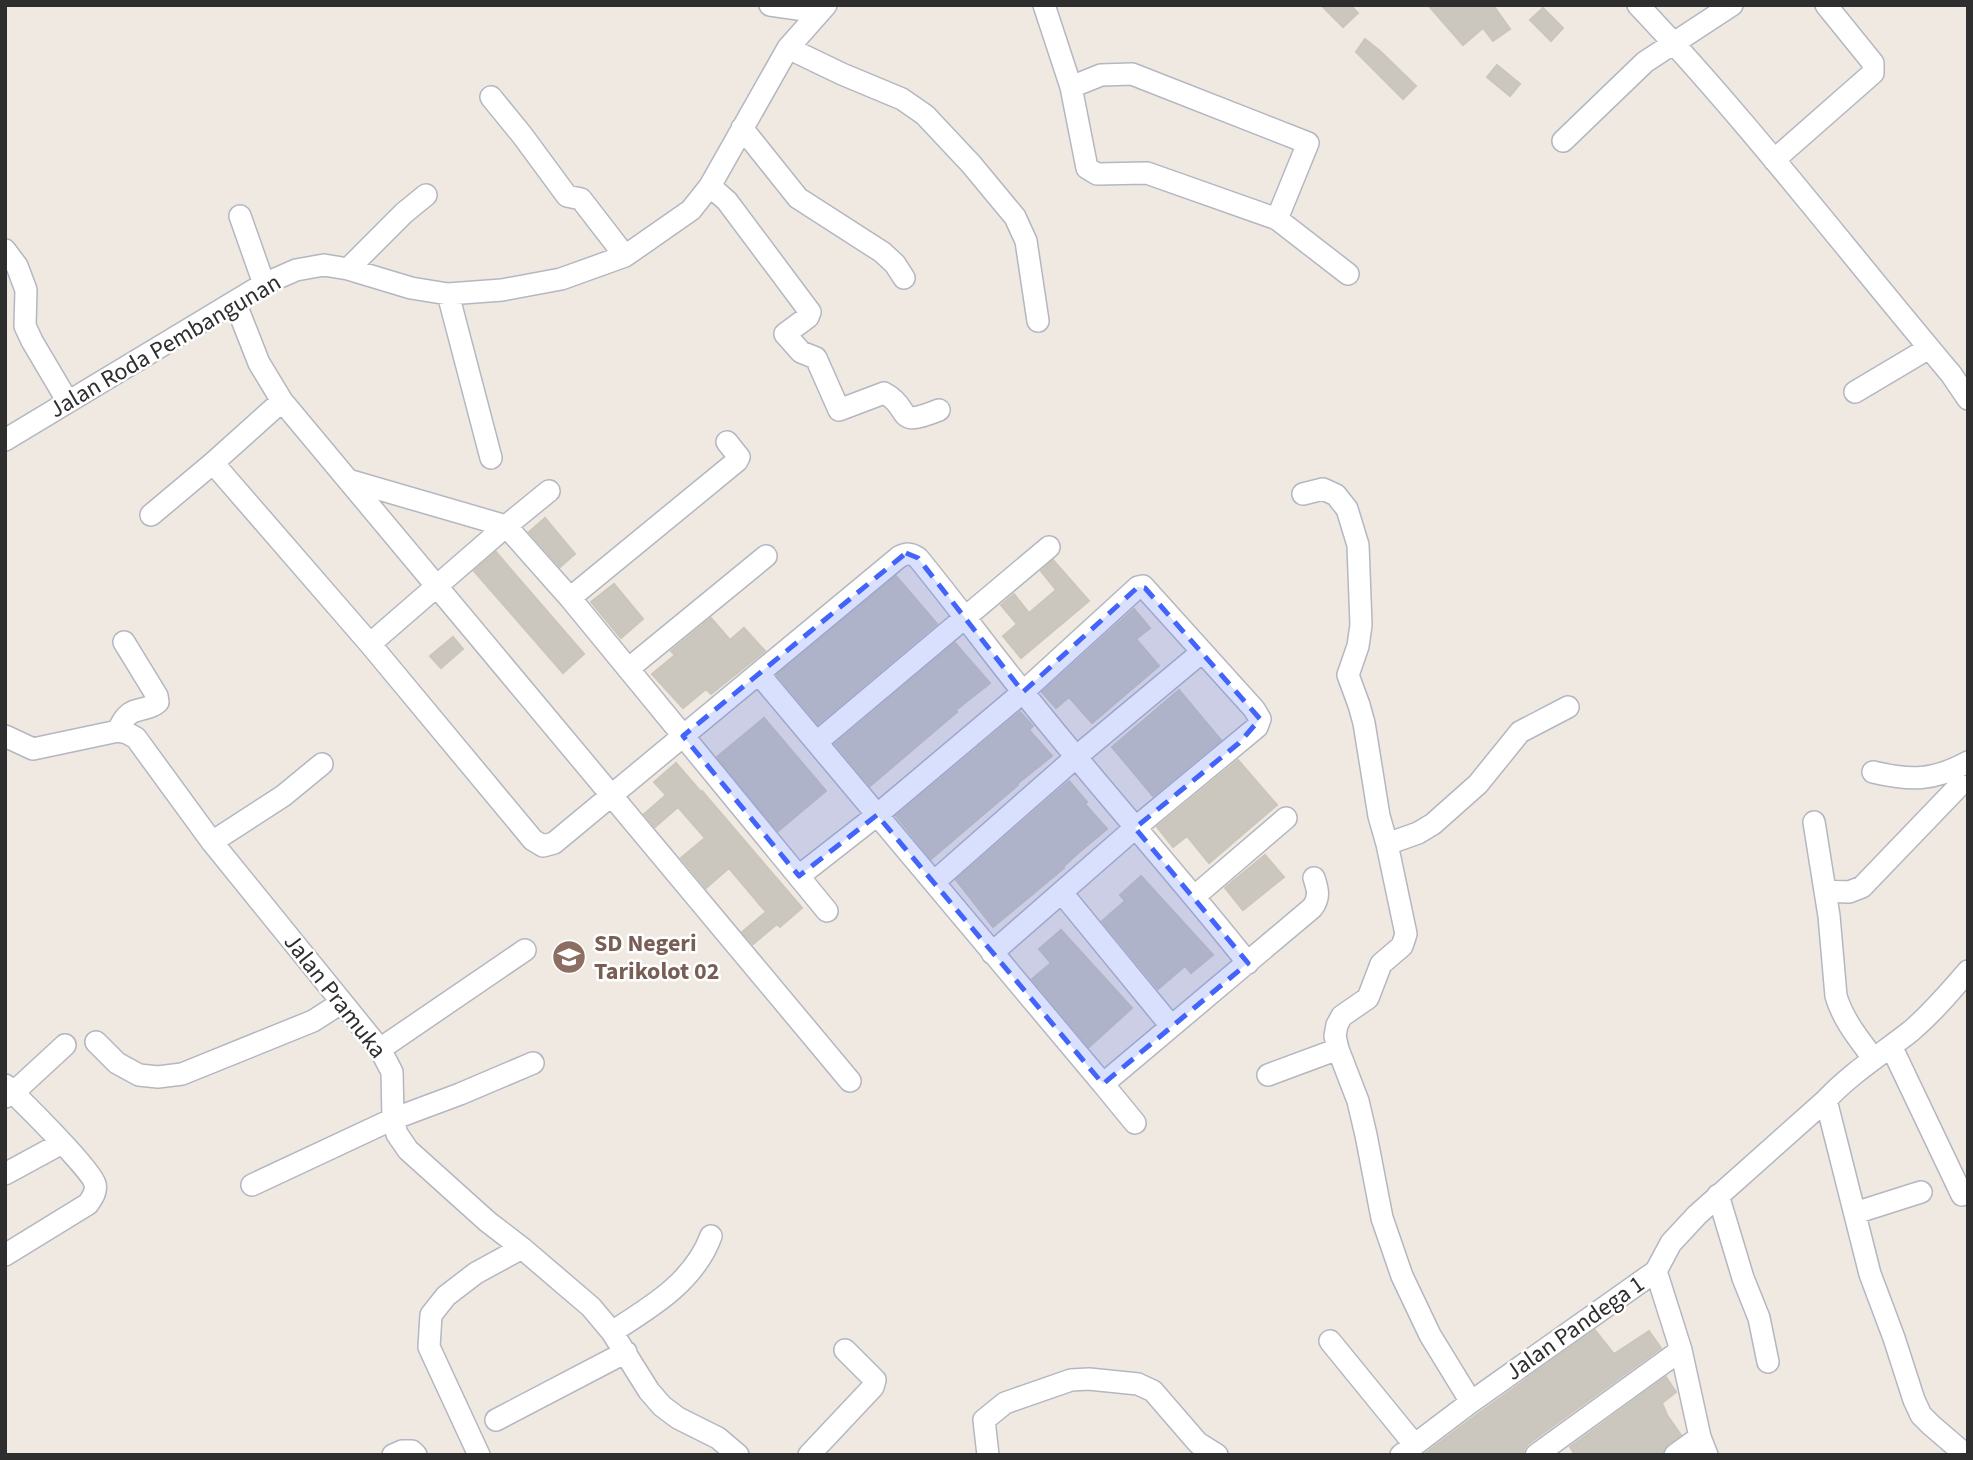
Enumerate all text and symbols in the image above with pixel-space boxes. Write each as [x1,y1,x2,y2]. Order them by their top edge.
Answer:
street label: Jalan Roda Pembangunan [42,265,288,427]
street label: Jalan Pramuka [275,926,395,1066]
place label: SD Negeri Tarikolot 02 [594,926,719,989]
school or university icon: SD Negeri Tarikolot 02 [550,938,588,976]
street label: Jalan Pandega 1 [1498,1267,1652,1389]

